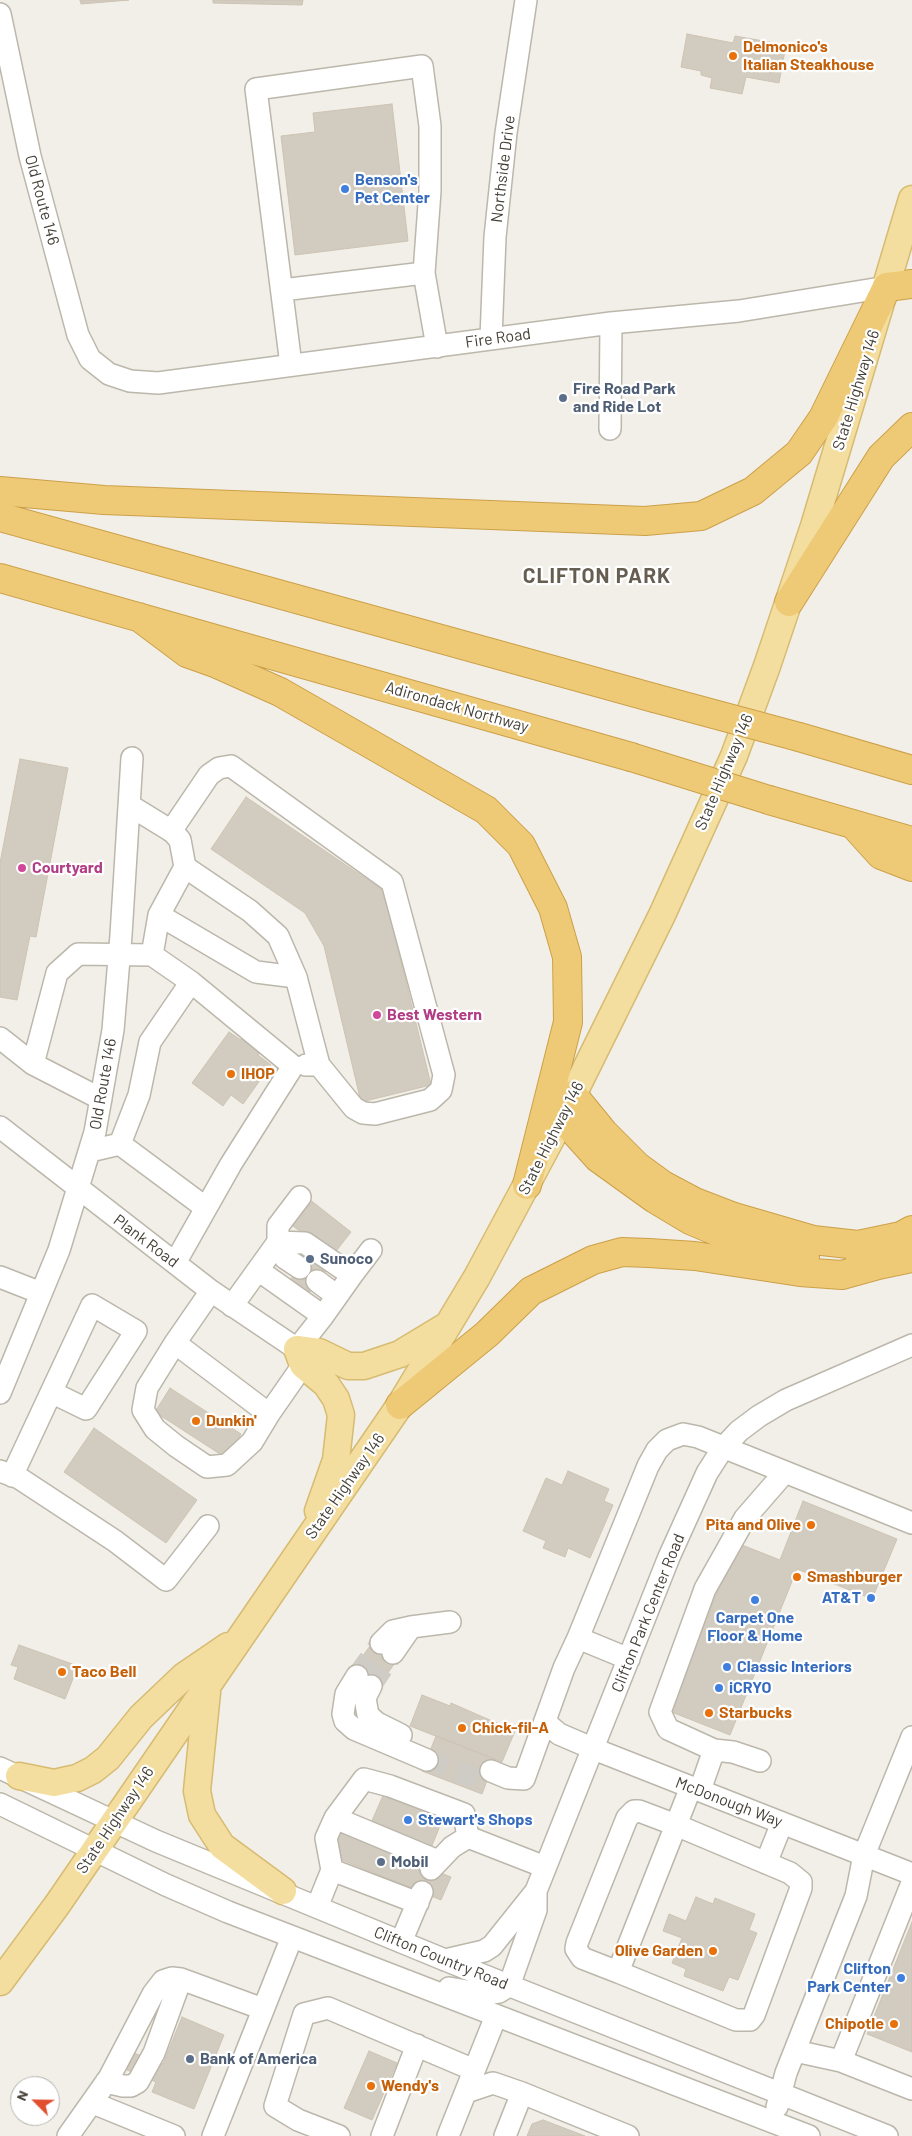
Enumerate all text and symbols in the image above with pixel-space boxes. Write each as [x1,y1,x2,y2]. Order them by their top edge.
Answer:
place label: Delmonico's Italian Steakhouse [743,37,874,75]
marker: Delmonico's Italian Steakhouse [727,50,739,62]
street label: Northside Drive [487,114,519,224]
street label: Old Route 146 [21,153,63,247]
place label: Benson's Pet Center [355,170,430,208]
marker: Benson's Pet Center [339,183,351,195]
street label: Fire Road [464,324,532,352]
street label: State Highway 146 [829,327,883,453]
place label: Fire Road Park and Ride Lot [573,379,676,417]
marker: Fire Road Park and Ride Lot [557,392,569,404]
district label: CLIFTON PARK [521,563,673,589]
street label: Adirondack Northway [383,677,531,737]
street label: State Highway 146 [691,711,757,833]
place label: Courtyard [32,858,103,878]
marker: Courtyard [16,862,28,874]
place label: Best Western [387,1005,482,1025]
marker: Best Western [371,1009,383,1021]
street label: Old Route 146 [86,1037,120,1131]
place label: IHOP [241,1064,275,1084]
marker: IHOP [225,1068,237,1080]
street label: State Highway 146 [514,1078,588,1198]
street label: Plank Road [110,1210,182,1272]
place label: Sunoco [320,1249,373,1269]
marker: Sunoco [304,1253,316,1265]
place label: Dunkin' [206,1411,257,1431]
marker: Dunkin' [190,1415,202,1427]
street label: State Highway 146 [301,1429,389,1543]
place label: Pita and Olive [706,1515,801,1535]
marker: Pita and Olive [805,1519,817,1531]
street label: Clifton Park Center Road [607,1531,689,1695]
place label: Smashburger [807,1567,902,1587]
marker: Smashburger [791,1571,803,1583]
place label: AT&T [822,1588,861,1608]
marker: AT&T [865,1592,877,1604]
marker: Carpet One Floor & Home [749,1594,761,1606]
place label: Carpet One Floor & Home [707,1608,803,1646]
place label: Classic Interiors [737,1657,852,1677]
marker: Classic Interiors [721,1661,733,1673]
place label: Taco Bell [72,1662,136,1682]
marker: Taco Bell [56,1666,68,1678]
place label: iCRYO [729,1678,771,1698]
marker: iCRYO [713,1682,725,1694]
place label: Starbucks [719,1703,792,1723]
marker: Starbucks [703,1707,715,1719]
place label: Chick-fil-A [472,1718,549,1738]
marker: Chick-fil-A [456,1722,468,1734]
street label: State Highway 146 [72,1763,158,1877]
street label: McDonough Way [673,1773,785,1831]
place label: Stewart's Shops [418,1810,532,1830]
marker: Stewart's Shops [402,1814,414,1826]
place label: Mobil [391,1852,428,1872]
marker: Mobil [375,1856,387,1868]
street label: Clifton Country Road [371,1922,511,1994]
place label: Olive Garden [615,1941,703,1961]
marker: Olive Garden [707,1945,719,1957]
place label: Clifton Park Center [807,1959,891,1997]
marker: Clifton Park Center [895,1972,907,1984]
place label: Chipotle [825,2014,884,2034]
marker: Chipotle [888,2018,900,2030]
place label: Bank of America [200,2049,317,2069]
marker: Bank of America [184,2053,196,2065]
north arrow [10,2076,60,2126]
place label: Wendy's [381,2076,439,2096]
marker: Wendy's [365,2080,377,2092]
text: N [12,2088,31,2103]

